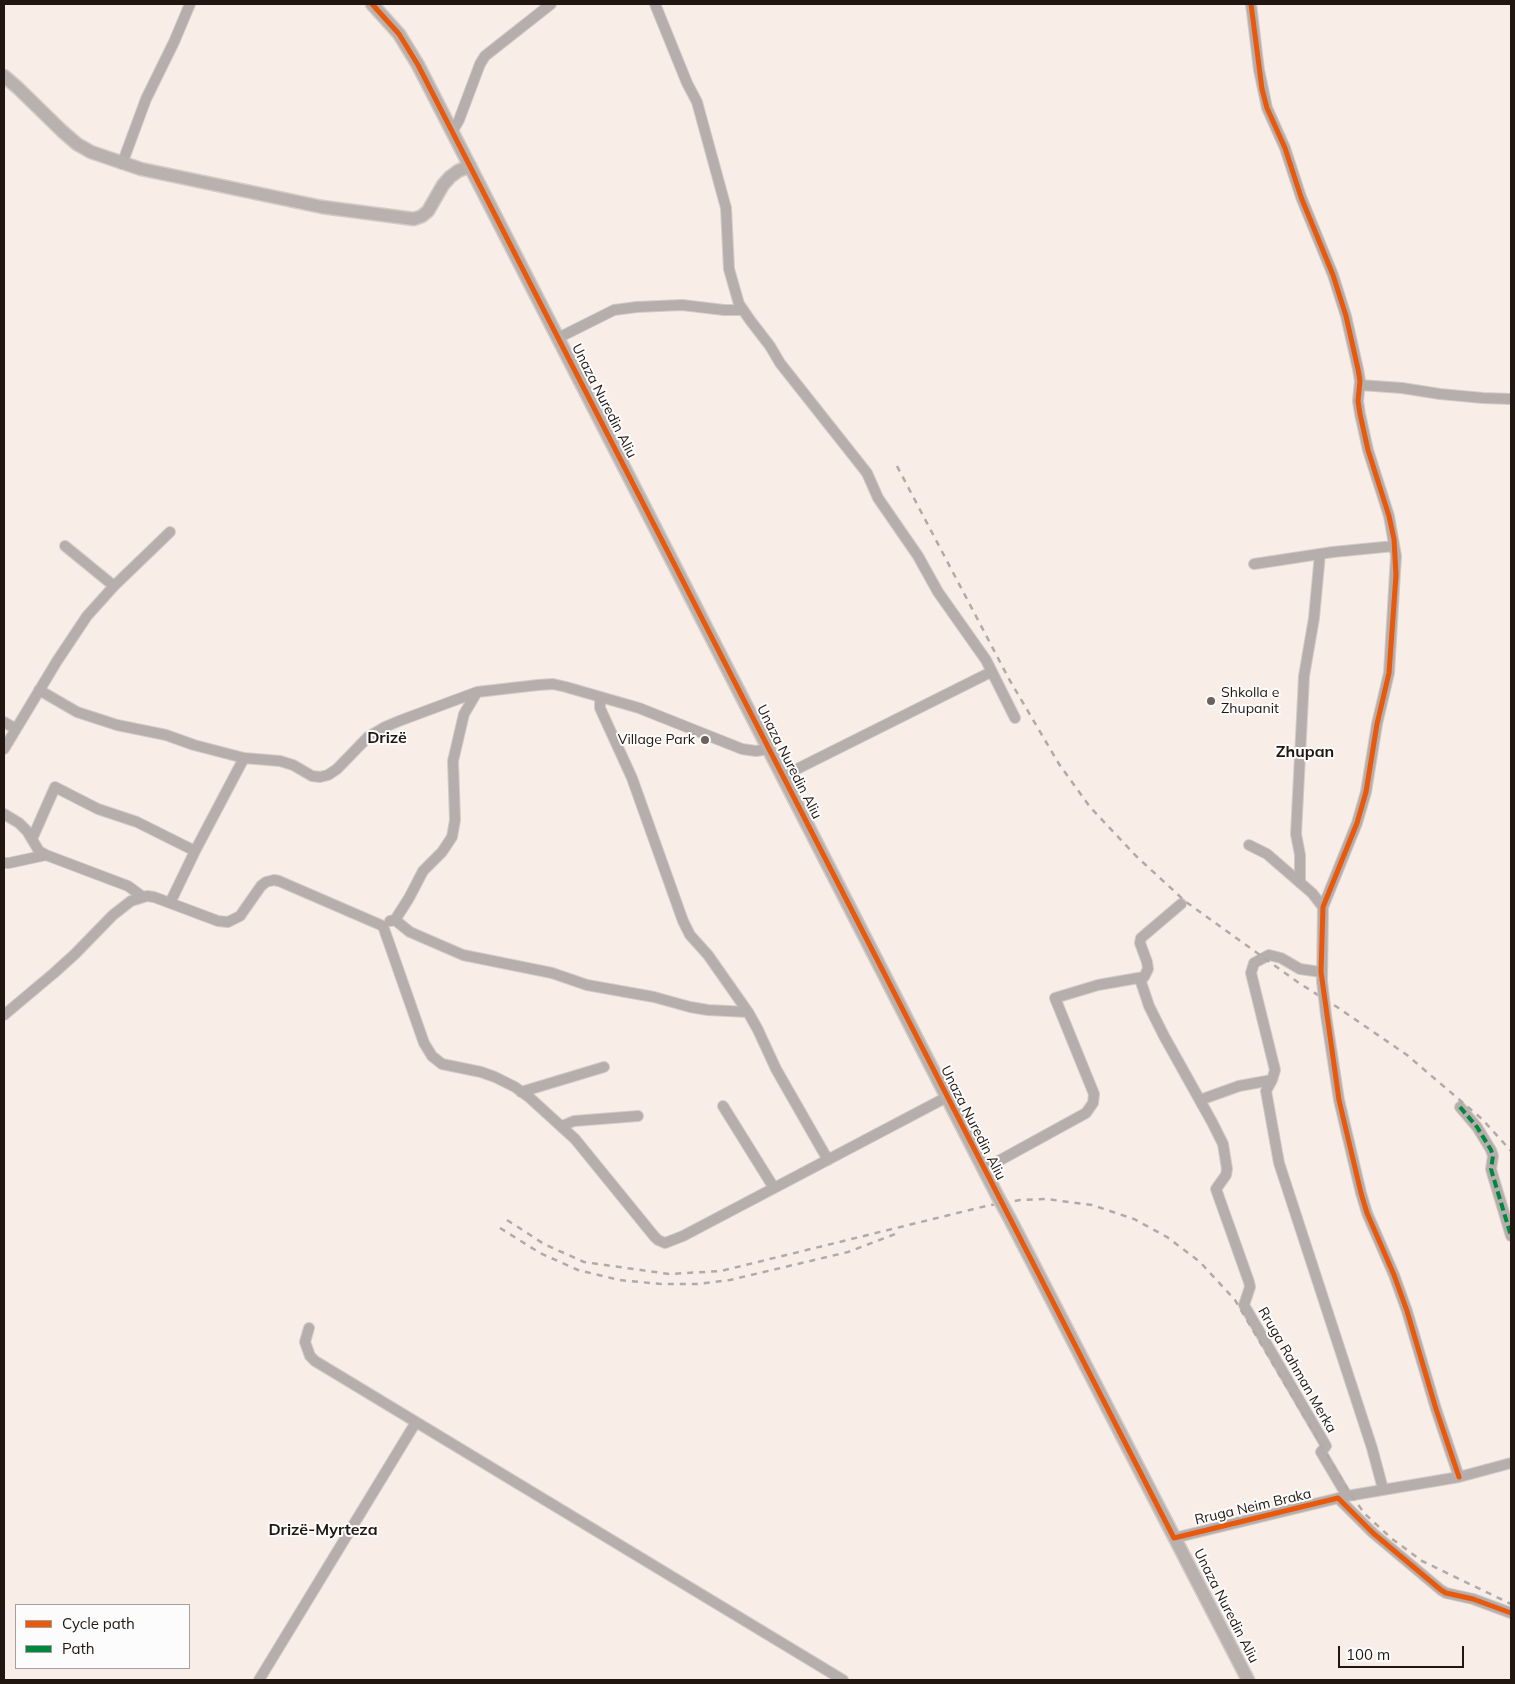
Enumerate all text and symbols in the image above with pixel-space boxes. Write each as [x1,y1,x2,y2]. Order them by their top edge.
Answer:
street label: Unaza Nuredin Aliu [568,341,640,461]
place label: Shkolla e Zhupanit [1221,685,1279,718]
marker: Shkolla e Zhupanit [1205,695,1217,707]
street label: Unaza Nuredin Aliu [753,702,825,822]
district label: Drizë [367,728,407,748]
place label: Village Park [618,732,695,748]
marker: Village Park [699,734,711,746]
district label: Zhupan [1276,742,1334,762]
street label: Unaza Nuredin Aliu [937,1063,1009,1183]
street label: Rruga Rahman Merka [1254,1304,1340,1436]
street label: Rruga Neim Braka [1193,1485,1313,1529]
district label: Drizë-Myrteza [268,1520,378,1540]
street label: Unaza Nuredin Aliu [1190,1546,1262,1666]
legend [15,1604,190,1669]
text: Cycle path [62,1614,135,1633]
scale bar [1340,1636,1466,1668]
text: Path [62,1639,94,1658]
text: 100 m [1346,1645,1390,1664]

